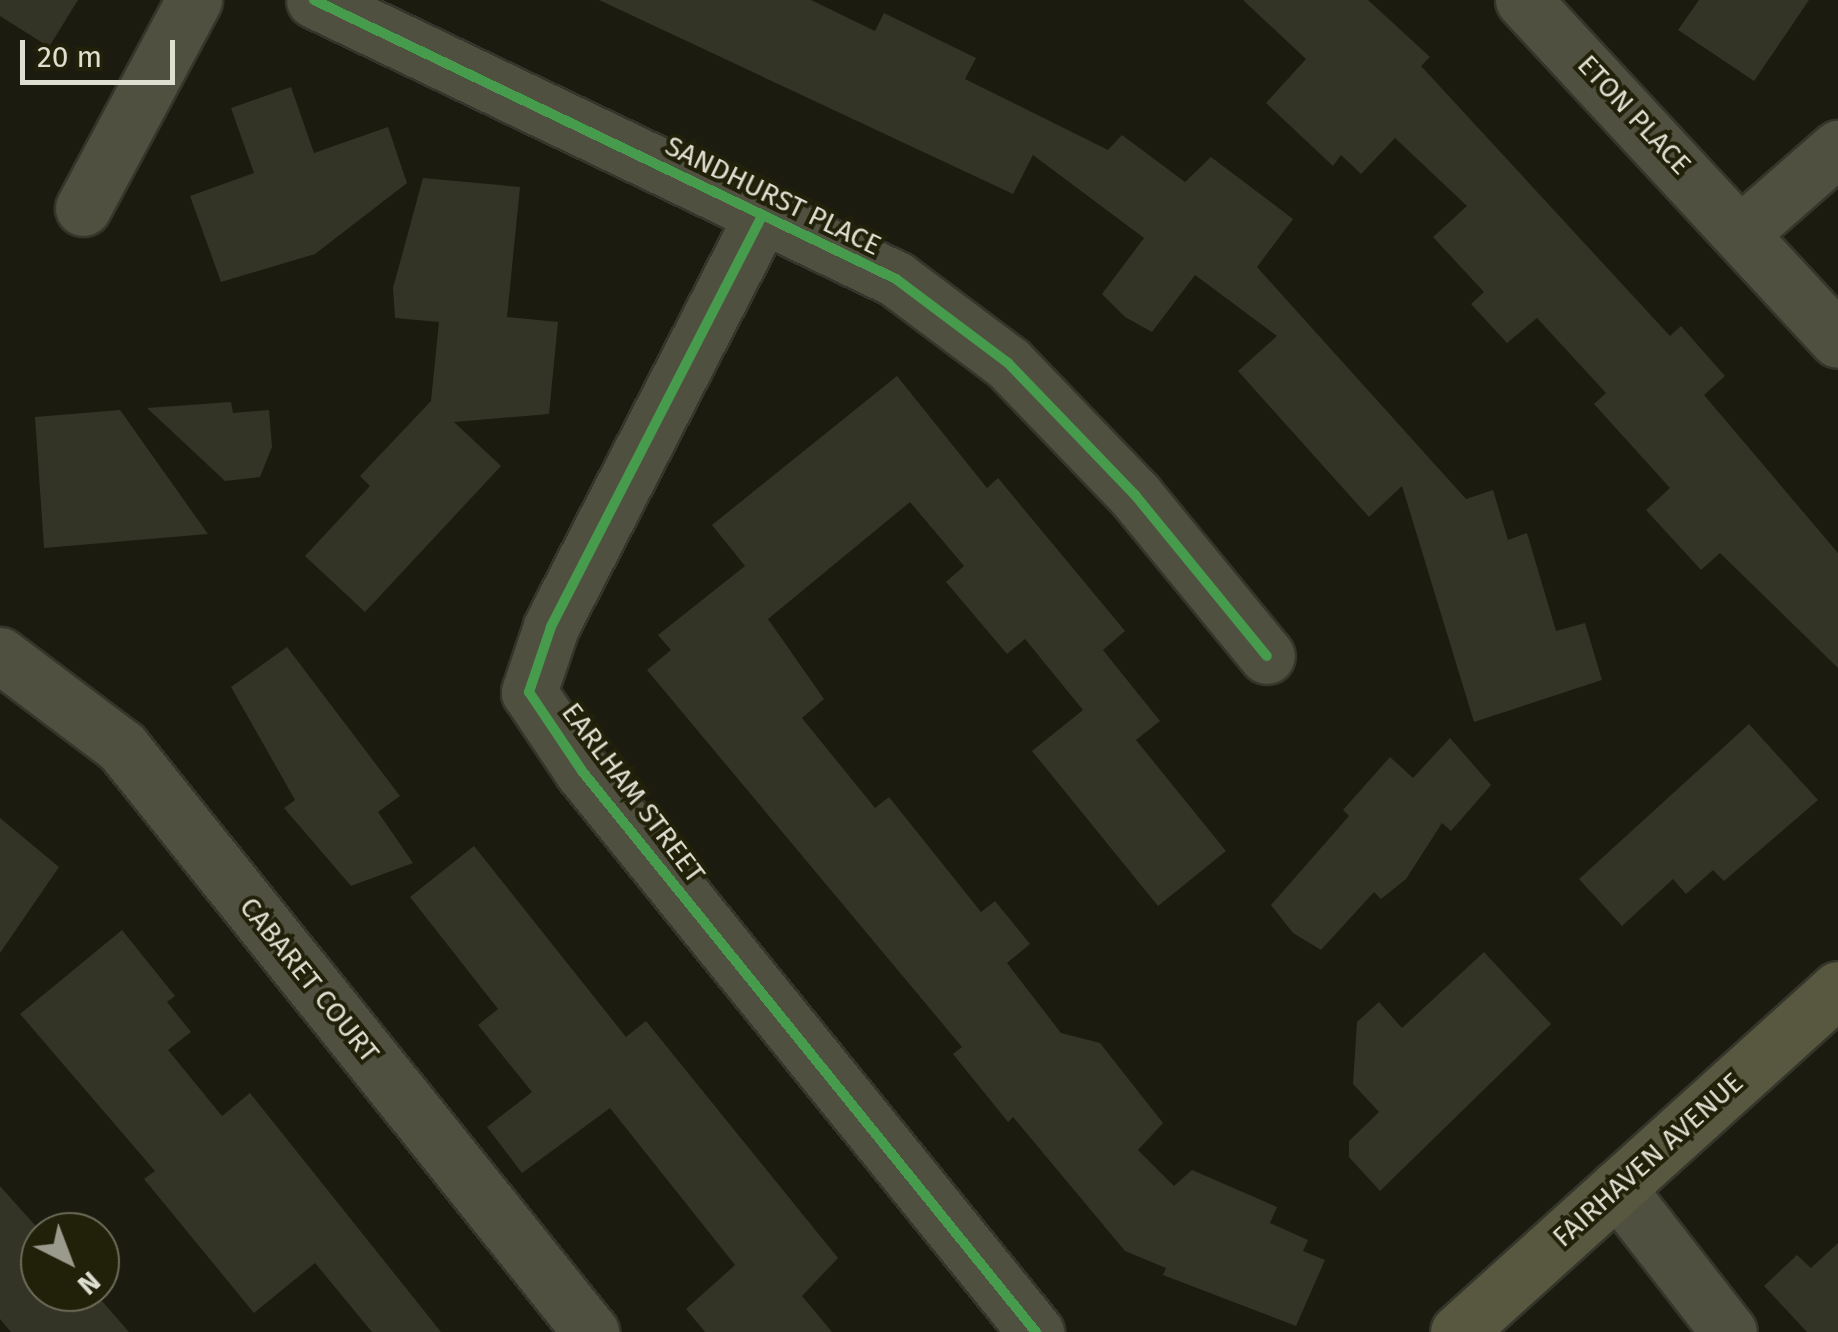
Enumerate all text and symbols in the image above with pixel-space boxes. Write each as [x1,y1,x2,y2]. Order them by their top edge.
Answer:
scale bar [25,20,180,82]
text: 20 m [37,39,102,75]
street label: ETON PLACE [1570,48,1698,182]
street label: SANDHURST PLACE [660,129,886,263]
street label: EARLHAM STREET [554,696,712,890]
street label: CABARET COURT [232,891,386,1069]
street label: FAIRHAVEN AVENUE [1546,1066,1750,1254]
north arrow [20,1212,120,1312]
text: N [71,1265,107,1302]

